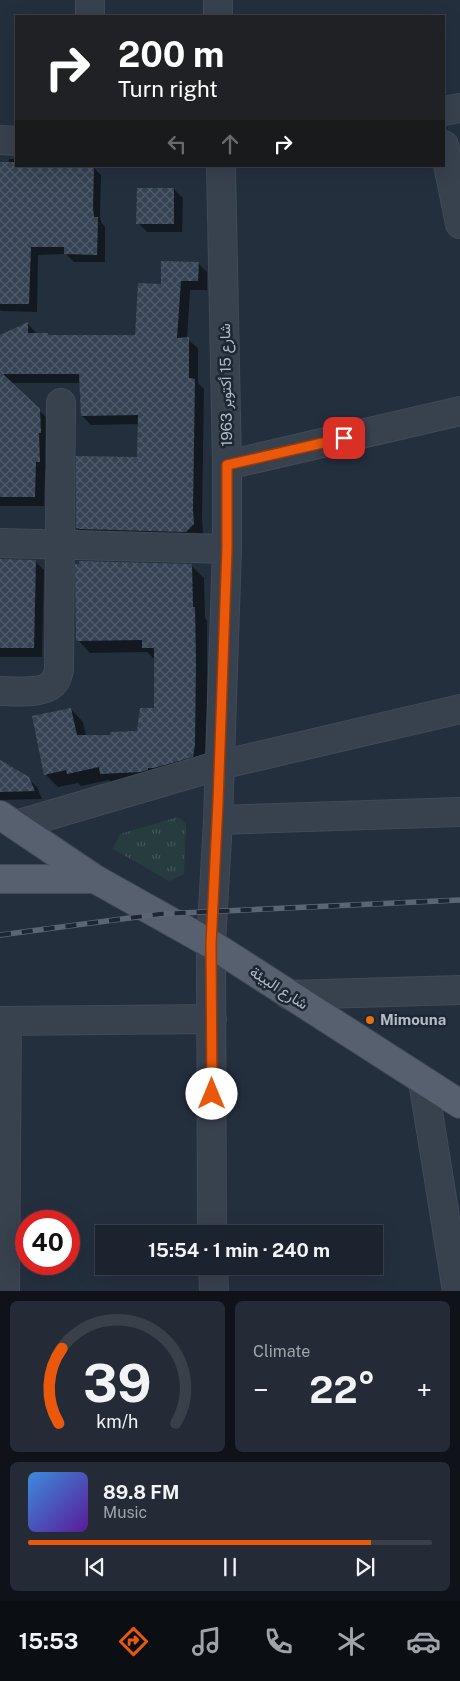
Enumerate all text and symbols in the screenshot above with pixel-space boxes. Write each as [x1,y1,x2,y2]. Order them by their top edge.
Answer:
text: 200 m [118,34,224,75]
icon: right [35,35,100,100]
text: Turn right [118,76,218,102]
icon: left [163,130,191,158]
icon: ahead [216,130,244,158]
icon: right [269,130,297,158]
street label: شارع 15 أكتوبر 1963 [216,323,238,447]
pin [323,417,365,459]
icon: arrive [330,424,358,452]
street label: شارع البيئة [246,963,311,1015]
place label: Mimouna [380,1011,446,1028]
marker: Mimouna [364,1014,376,1026]
position arrow [185,1067,237,1119]
speed limit sign: 40 [15,1210,80,1275]
text: 15:54 · 1 min · 240 m [148,1239,330,1261]
text: Climate [253,1342,310,1361]
text: 39 [83,1353,152,1414]
text: 22° [309,1367,376,1412]
text: − [253,1373,269,1406]
text: + [416,1373,432,1406]
text: km/h [96,1411,139,1432]
text: 89.8 FM [103,1481,179,1503]
text: Music [103,1503,147,1522]
icon: previous [81,1553,109,1581]
icon: pause [216,1553,244,1581]
icon: next [351,1553,379,1581]
icon: directions [116,1624,151,1659]
icon: music [189,1624,224,1659]
icon: phone [261,1624,296,1659]
icon: climate [334,1624,369,1659]
icon: car [406,1624,441,1659]
text: 15:53 [19,1628,78,1654]

